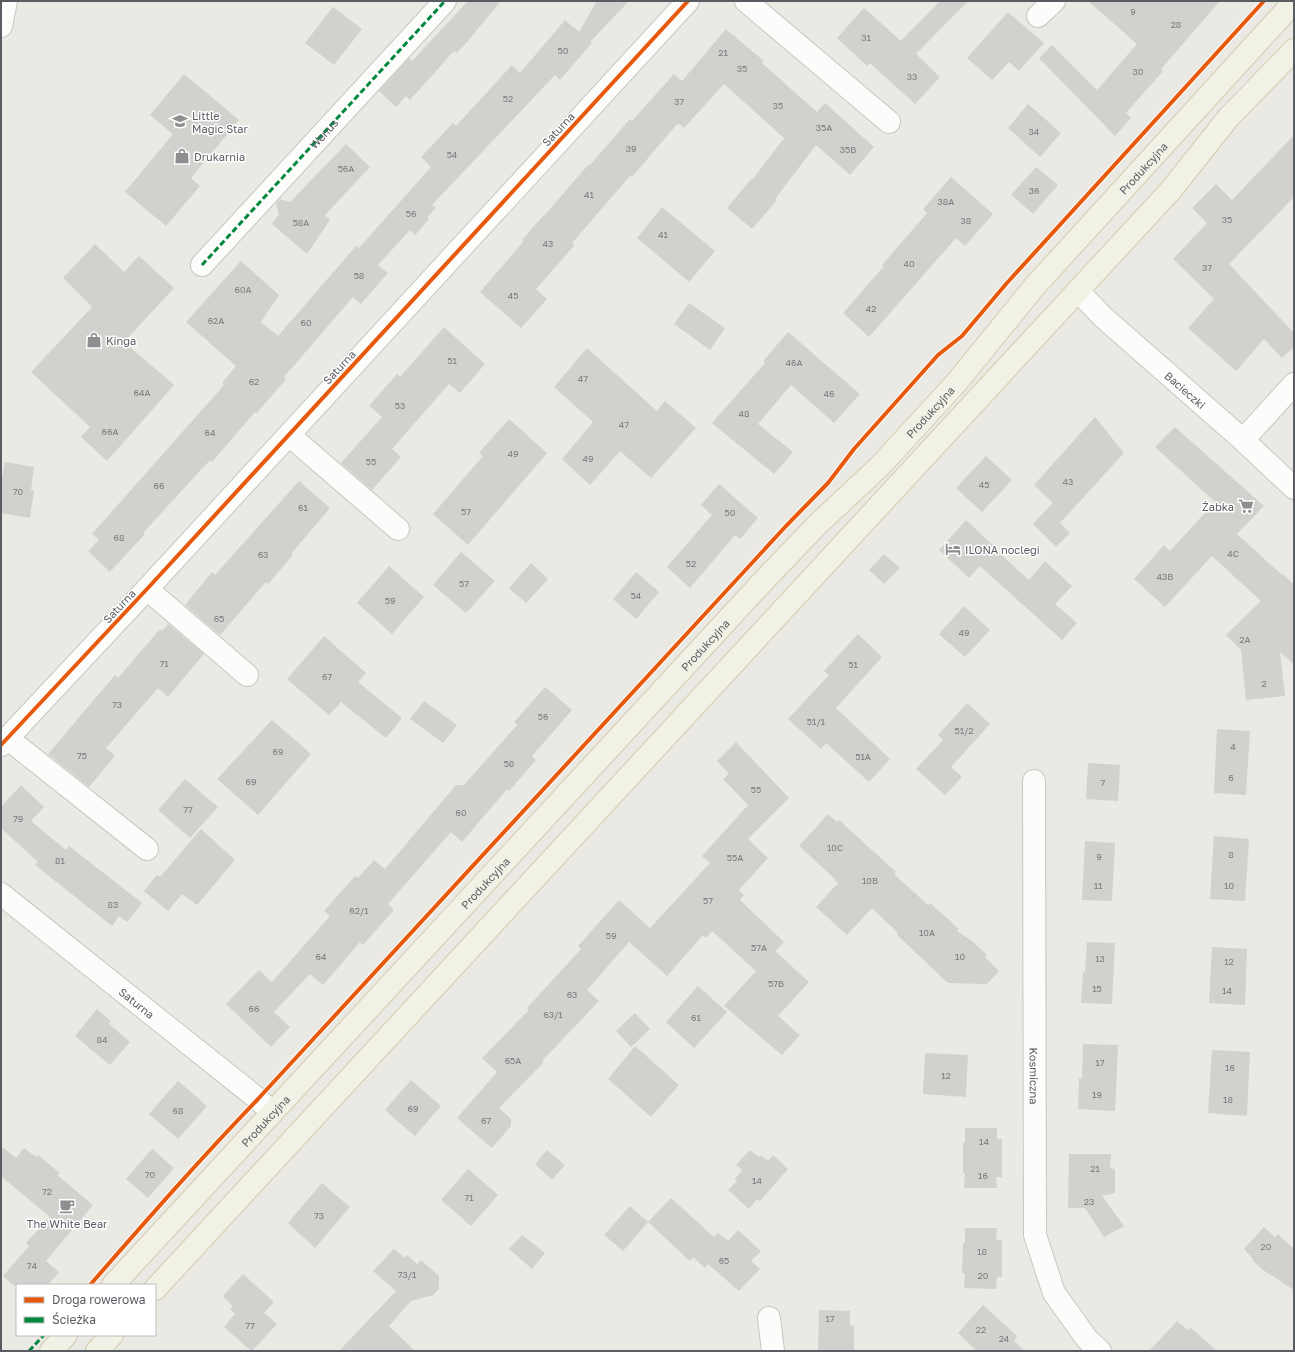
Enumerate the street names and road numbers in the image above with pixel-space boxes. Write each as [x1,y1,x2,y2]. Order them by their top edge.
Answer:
street label: Saturna [539,109,577,149]
street label: Wenus [306,116,340,151]
street label: Produkcyjna [1116,139,1170,196]
street label: Saturna [320,347,358,387]
street label: Bacieczki [1163,368,1209,411]
street label: Produkcyjna [903,383,957,440]
street label: Saturna [100,586,138,626]
street label: Produkcyjna [678,616,732,673]
street label: Produkcyjna [458,854,512,911]
street label: Saturna [117,984,157,1021]
street label: Kosmiczna [1028,1047,1041,1105]
street label: Produkcyjna [238,1092,292,1149]

